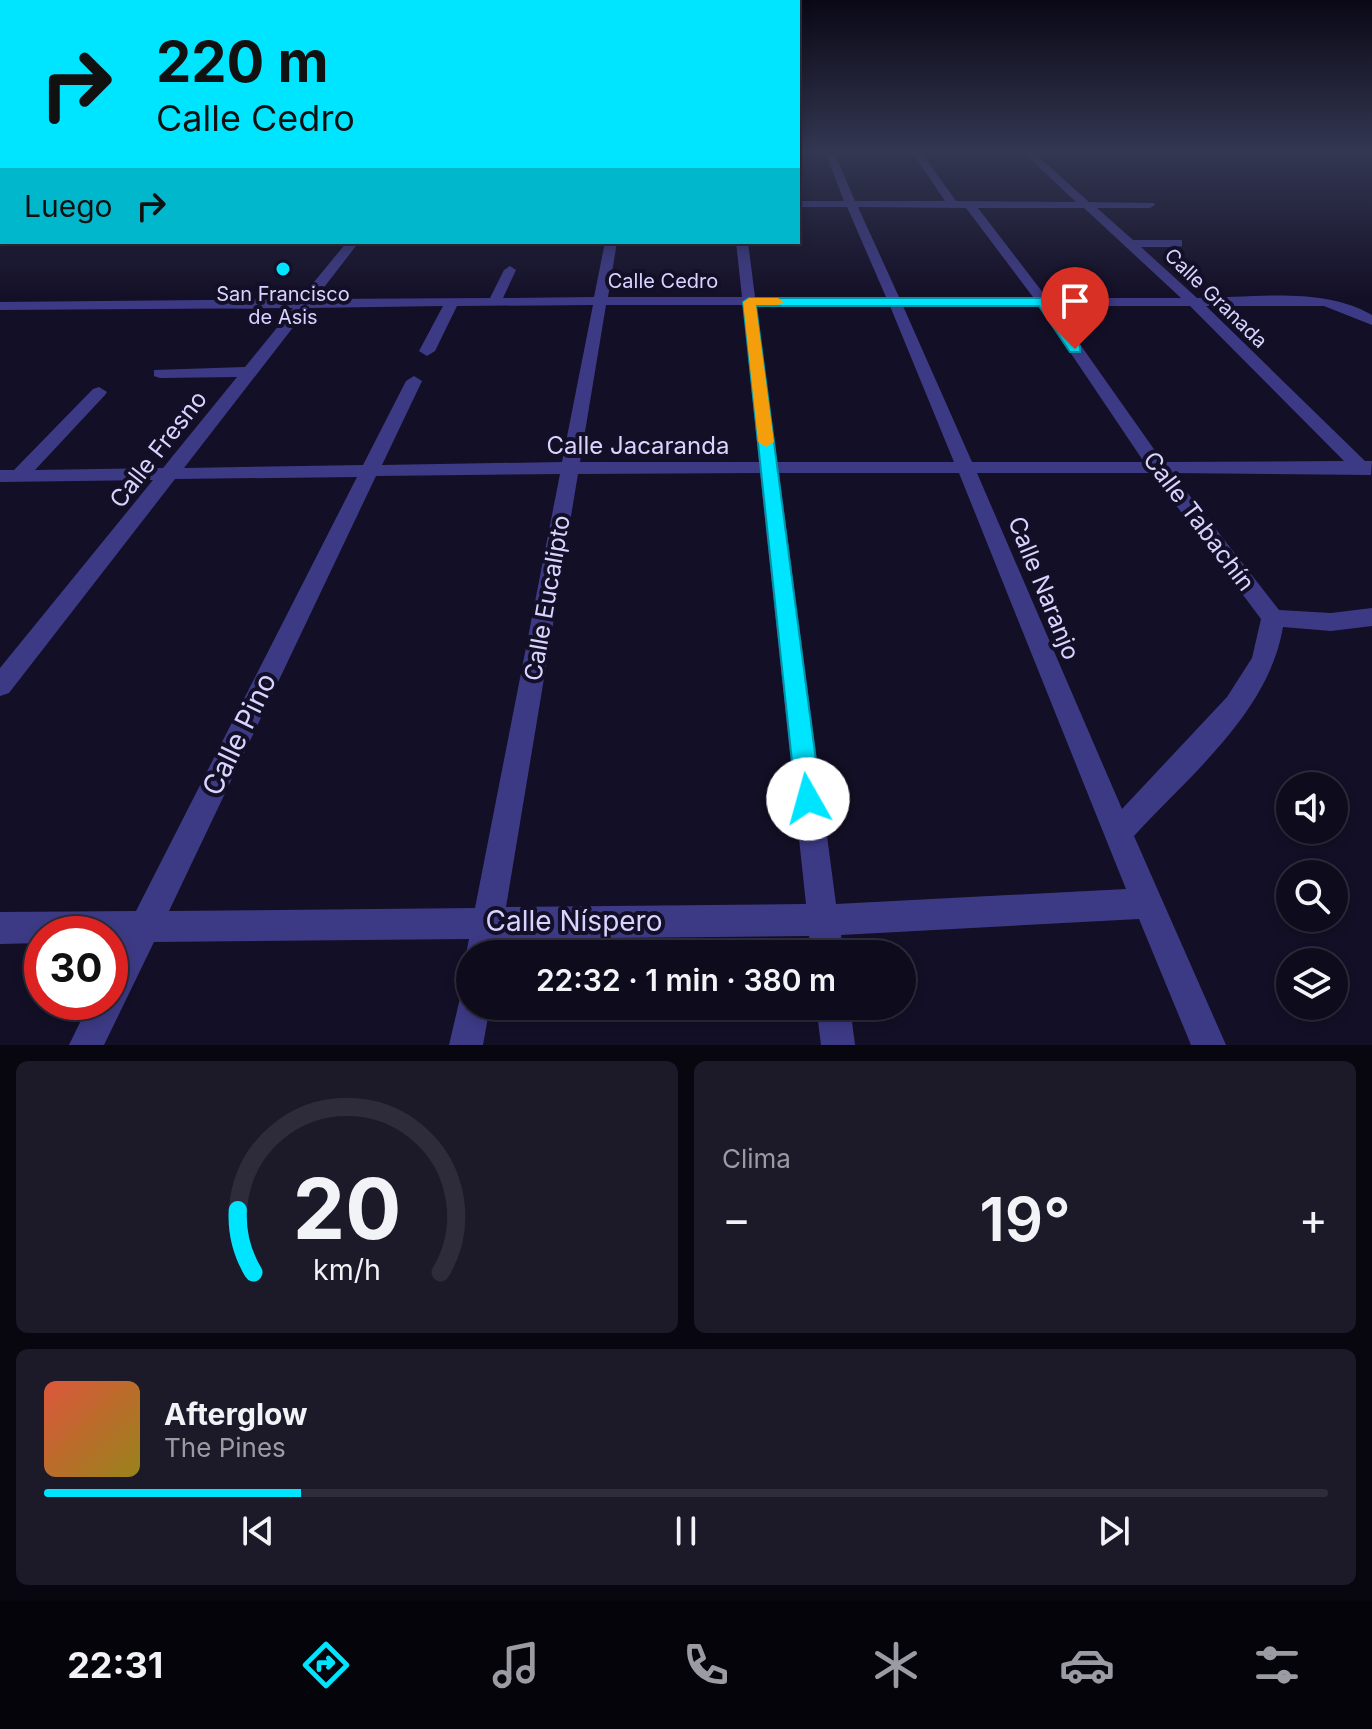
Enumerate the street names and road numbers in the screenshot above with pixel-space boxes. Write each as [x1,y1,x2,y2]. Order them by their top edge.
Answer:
street label: Calle Granada [1160,243,1272,353]
street label: Calle Cedro [608,269,718,293]
street label: Calle Fresno [103,385,213,513]
street label: Calle Jacaranda [547,431,729,460]
street label: Calle Tabachín [1137,446,1261,596]
street label: Calle Naranjo [1002,512,1086,664]
street label: Calle Eucalipto [518,513,576,683]
street label: Calle Pino [195,667,283,801]
street label: Calle Níspero [486,904,662,938]

